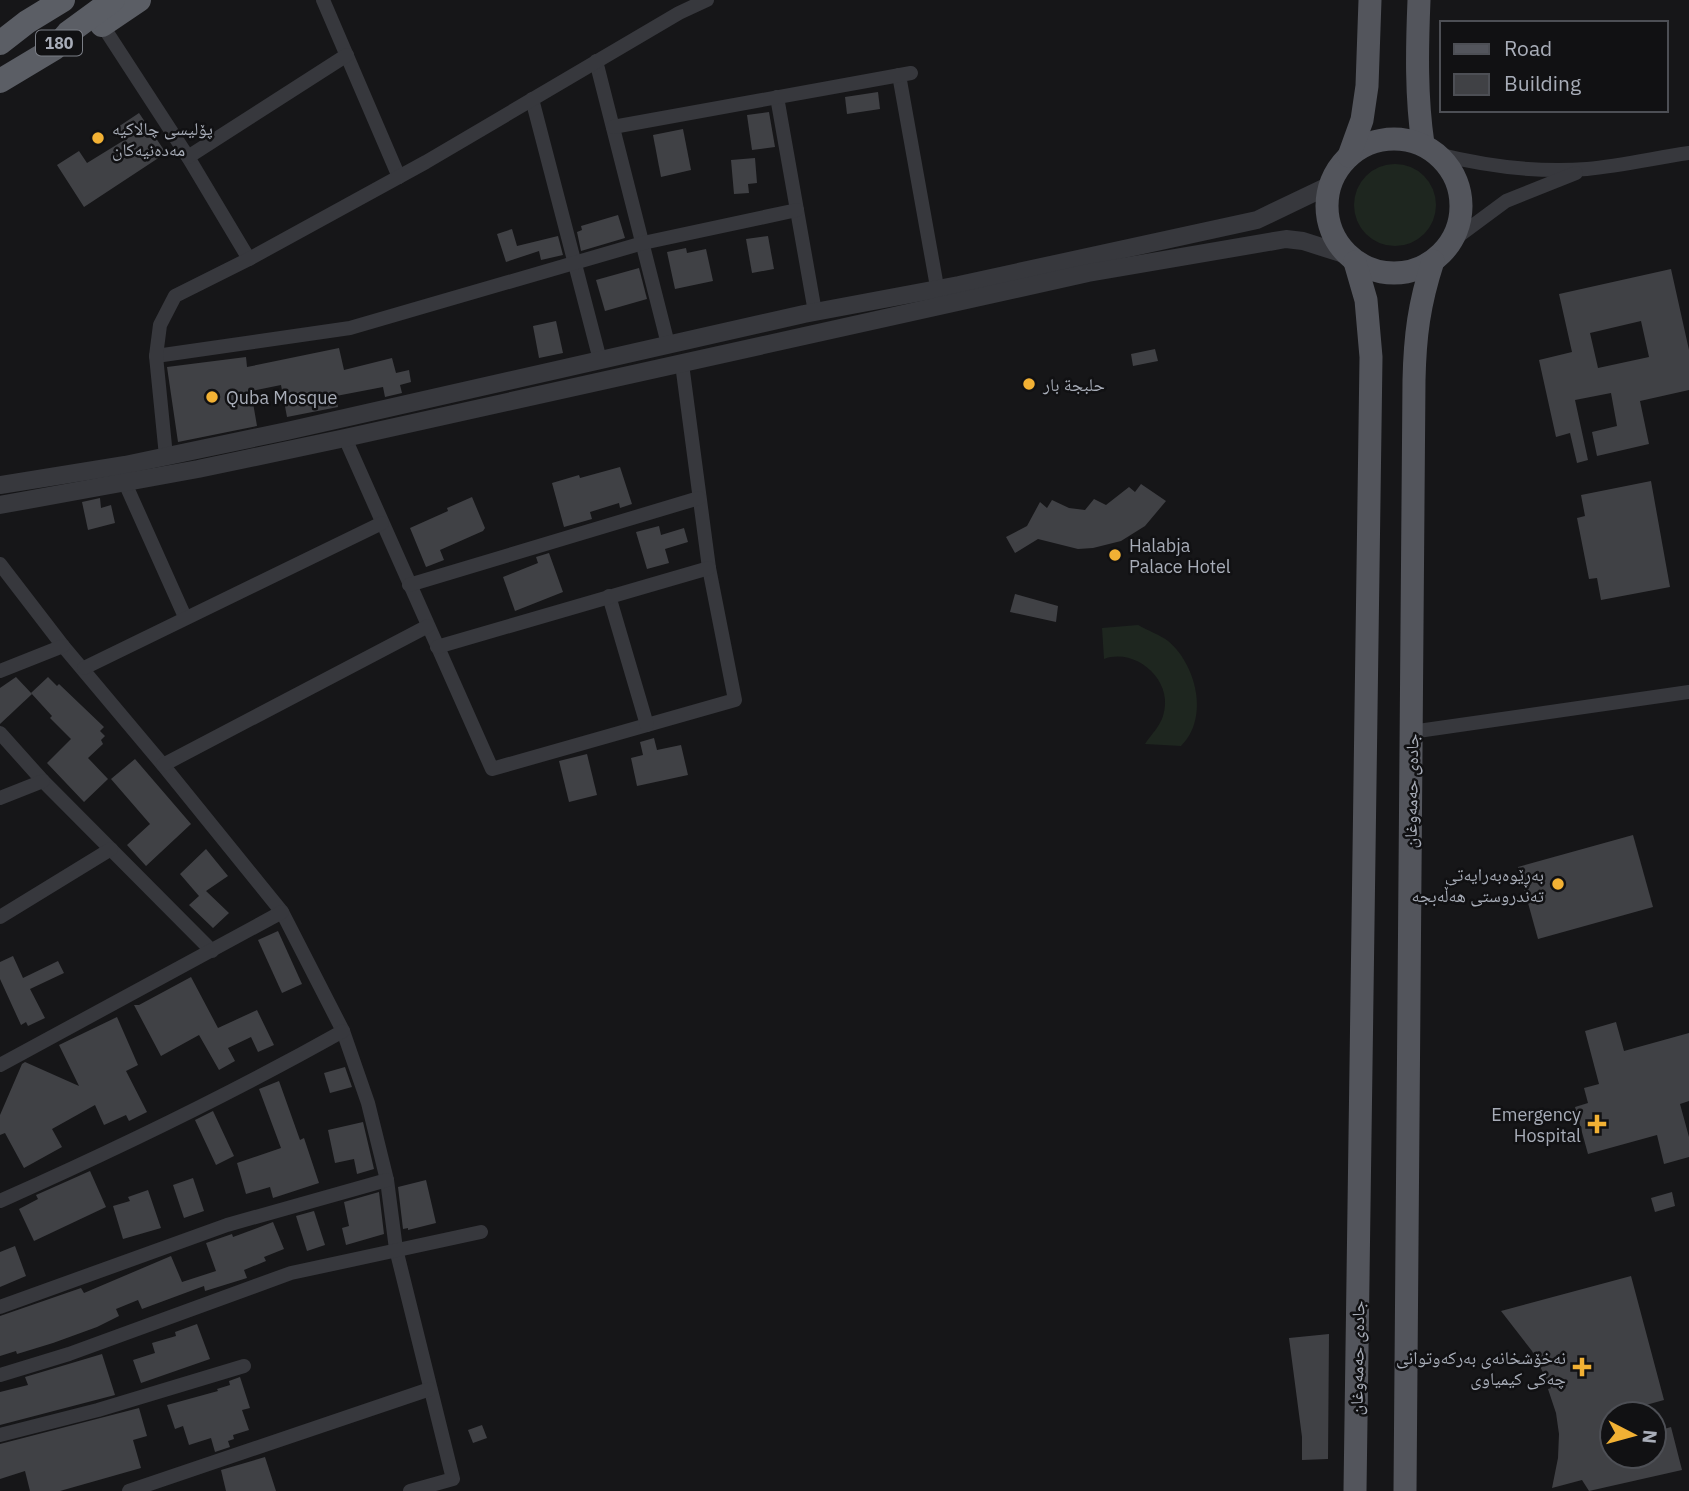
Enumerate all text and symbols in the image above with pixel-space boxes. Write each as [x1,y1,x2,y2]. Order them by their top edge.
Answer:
legend [1440,21,1668,112]
road number: 180 [36,31,82,56]
text: Road [1504,34,1552,62]
text: Building [1504,69,1581,97]
place label: پۆلیسی چالاکیە مەدەنیەکان [112,117,213,161]
marker: پۆلیسی چالاکیە مەدەنیەکان [90,130,106,146]
place label: حلبجة بار [1042,373,1105,396]
marker: حلبجة بار [1021,376,1037,392]
place label: Quba Mosque [226,386,337,409]
marker: Quba Mosque [204,389,220,405]
place label: Halabja Palace Hotel [1129,534,1231,578]
marker: Halabja Palace Hotel [1107,547,1123,563]
street label: جادەی حەمەوغان [1399,733,1423,849]
place label: بەڕێوەبەرایەتی تەندروستی هەڵەبجە [1412,863,1544,907]
marker: بەڕێوەبەرایەتی تەندروستی هەڵەبجە [1550,876,1566,892]
place label: Emergency Hospital [1491,1103,1581,1147]
marker: Emergency Hospital [1587,1114,1607,1134]
street label: جادەی حەمەوغان [1345,1300,1369,1416]
place label: نەخۆشخانەی بەرکەوتوانی چەکی کیمیاوی [1396,1346,1566,1390]
marker: نەخۆشخانەی بەرکەوتوانی چەکی کیمیاوی [1572,1357,1592,1377]
north arrow [1598,1400,1668,1470]
text: N [1637,1429,1663,1445]

